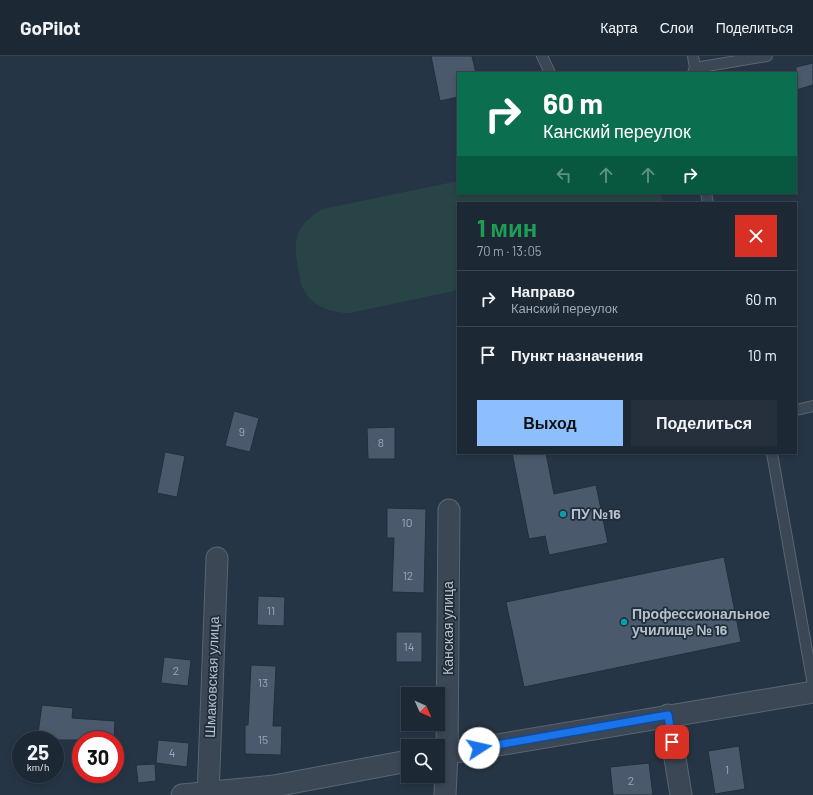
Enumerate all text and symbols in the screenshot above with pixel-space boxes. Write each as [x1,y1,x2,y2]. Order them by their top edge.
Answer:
text: GoPilot [20,16,81,39]
text: Карта [600,19,638,36]
text: Слои [660,19,694,36]
text: Поделиться [716,19,793,36]
text: 60 m [543,86,603,120]
icon: right [477,88,529,140]
text: Канский переулок [543,120,691,142]
icon: left [553,164,575,186]
icon: ahead [595,164,617,186]
icon: ahead [637,164,659,186]
icon: right [679,164,701,186]
text: 1 мин [477,213,537,242]
button: close [735,215,777,257]
text: 70 m · 13:05 [477,243,541,259]
text: Направо [511,282,575,300]
icon: right [477,288,499,310]
text: 60 m [745,290,777,308]
text: Канский переулок [511,300,618,316]
icon: arrive [477,344,499,366]
text: Пункт назначения [511,346,643,364]
text: 10 m [748,346,777,364]
button: Выход [477,400,623,446]
button: Поделиться [631,400,777,446]
house number: 9 [239,424,245,438]
house number: 8 [378,435,384,449]
place label: ПУ №16 [571,505,621,522]
marker: ПУ №16 [558,509,568,519]
house number: 10 [402,515,412,529]
house number: 12 [403,568,413,582]
street label: Канская улица [439,581,456,675]
house number: 11 [267,603,275,617]
place label: Профессиональное училище № 16 [632,605,770,638]
street label: Шмаковская улица [201,616,222,738]
marker: Профессиональное училище № 16 [619,617,629,627]
house number: 14 [404,639,414,653]
house number: 2 [173,663,179,677]
house number: 13 [258,675,268,689]
north arrow [401,687,445,731]
map controls [401,687,445,783]
pin [655,725,689,759]
position arrow [458,727,500,769]
speed limit sign: 30 [72,731,124,783]
icon: arrive [661,731,683,753]
house number: 15 [258,732,268,746]
button: search [401,739,445,783]
text: 25 [27,740,49,764]
house number: 4 [169,745,175,759]
text: km/h [27,761,49,773]
house number: 1 [725,762,729,776]
house number: 2 [628,773,634,787]

